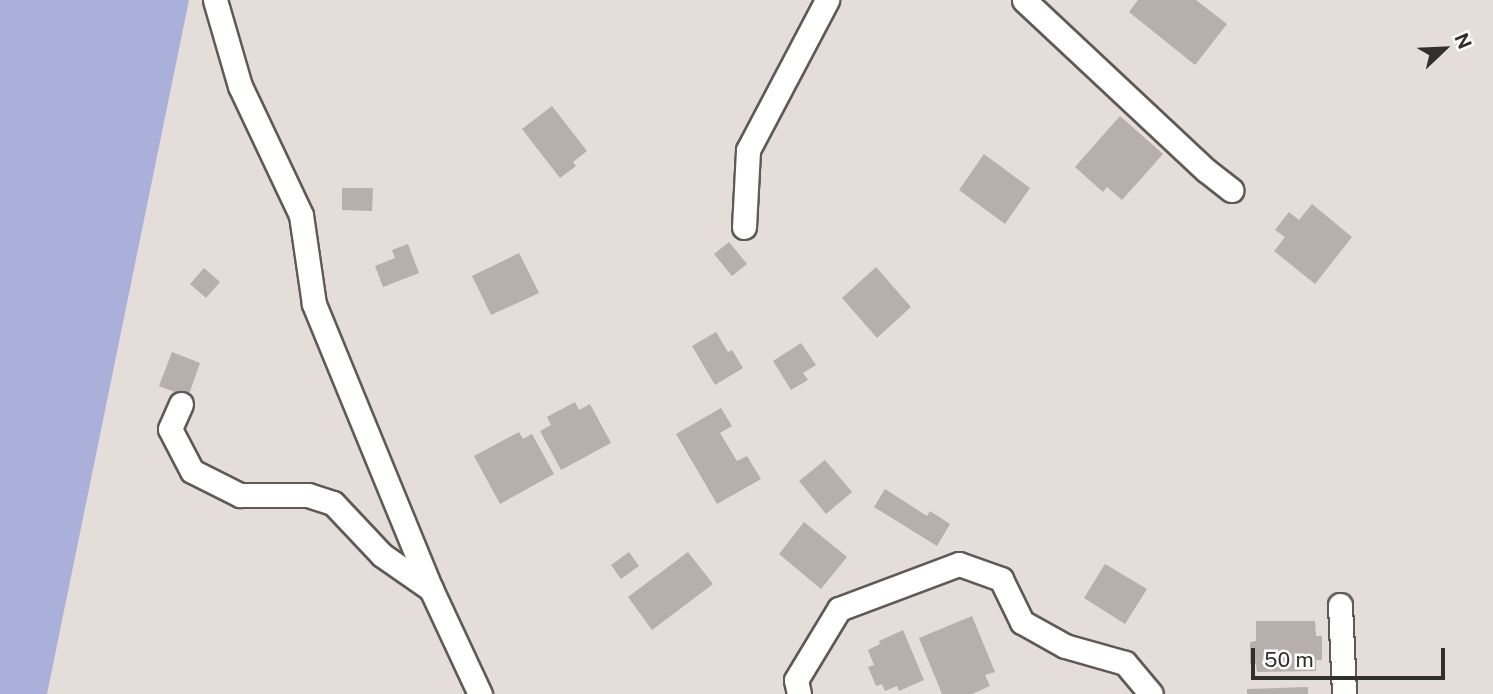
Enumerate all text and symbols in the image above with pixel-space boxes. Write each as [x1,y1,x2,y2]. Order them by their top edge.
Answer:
north arrow [1409,14,1479,84]
text: N [1450,30,1476,52]
scale bar [1255,634,1449,678]
text: 50 m [1264,647,1314,672]

